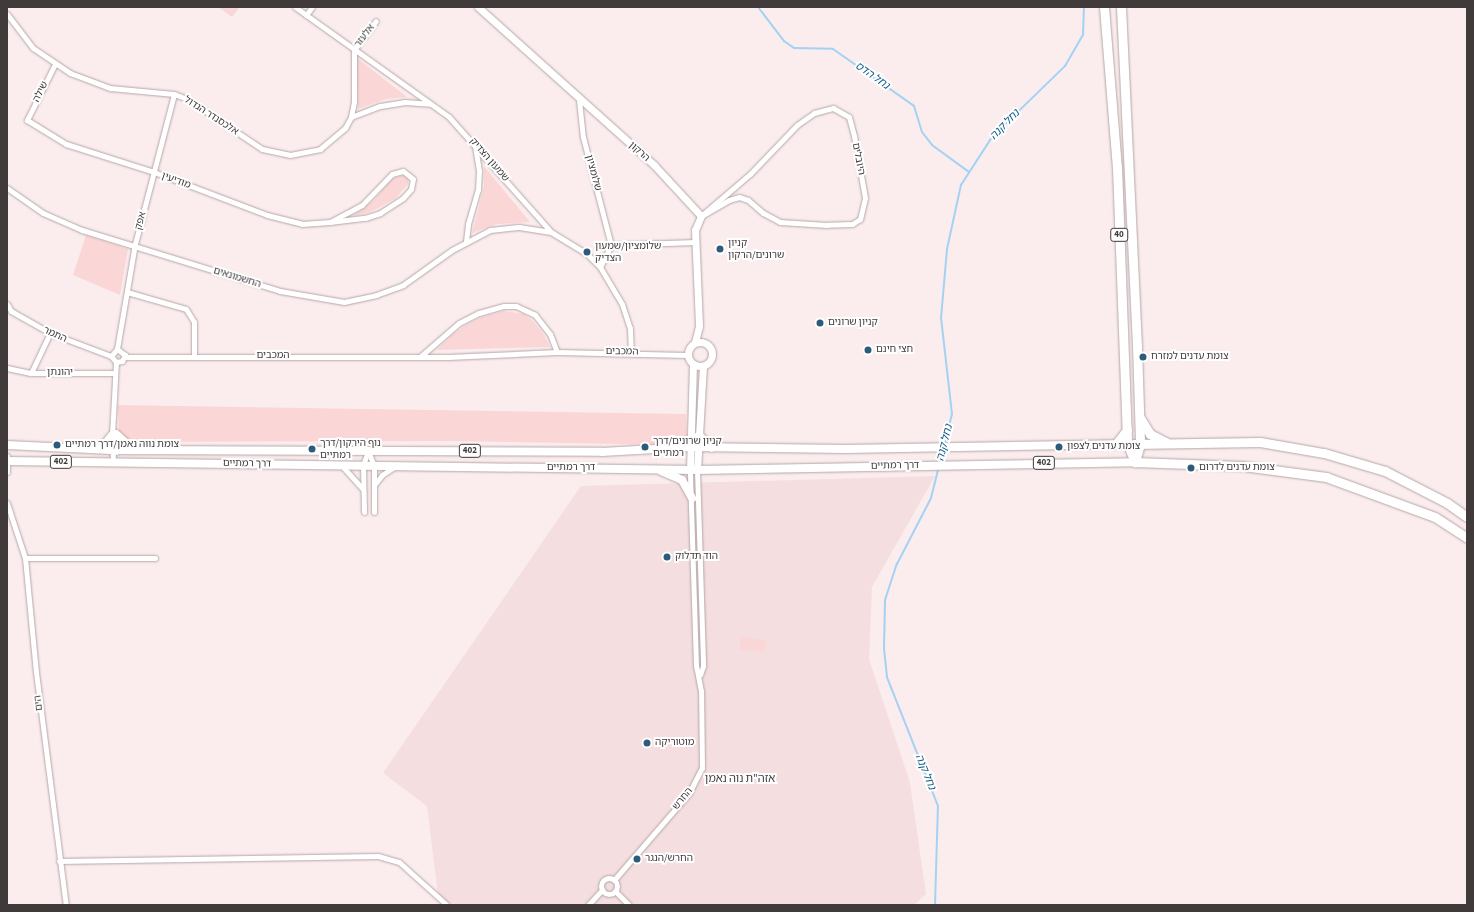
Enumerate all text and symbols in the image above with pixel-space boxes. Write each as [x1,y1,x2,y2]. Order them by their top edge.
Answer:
street label: אלעזר [352,22,378,50]
water label: נחל הדס [852,59,892,93]
street label: שילה [31,80,51,104]
street label: אלכסנדר הגדול [182,94,240,138]
water label: נחל קנה [987,107,1023,143]
street label: שמעון הצדיק [467,136,511,184]
street label: הרקון [626,140,652,164]
street label: היובלים [849,142,867,176]
street label: שלומציון [582,154,604,192]
street label: מודיעין [160,170,192,192]
street label: אפק [133,211,149,231]
road number: 40 [1110,228,1128,242]
place label: קניון שרונים/הרקון [728,237,784,260]
place label: שלומציון/שמעון הצדיק [595,240,661,264]
marker: קניון שרונים/הרקון [715,244,725,254]
marker: שלומציון/שמעון הצדיק [582,247,592,257]
street label: החשמונאים [212,265,262,291]
place label: קניון שרונים [828,317,878,329]
marker: קניון שרונים [815,318,825,328]
street label: התמר [41,325,69,345]
place label: חצי חינם [876,344,913,356]
marker: חצי חינם [863,345,873,355]
street label: המכבים [605,346,639,358]
street label: המכבים [256,350,290,362]
place label: צומת עדנים למזרח [1151,351,1228,363]
marker: צומת עדנים למזרח [1138,352,1148,362]
street label: יהונתן [47,367,73,379]
water label: נחל קנה [934,423,956,463]
place label: קניון שרונים/דרך רמתיים [653,435,722,458]
place label: נוף הירקון/דרך רמתיים [320,437,381,460]
place label: צומת נווה נאמן/דרך רמתיים [65,439,179,451]
marker: צומת נווה נאמן/דרך רמתיים [52,440,62,450]
place label: צומת עדנים לצפון [1067,441,1140,453]
marker: קניון שרונים/דרך רמתיים [640,442,650,452]
marker: צומת עדנים לצפון [1054,442,1064,452]
marker: נוף הירקון/דרך רמתיים [307,444,317,454]
road number: 402 [458,444,482,458]
road number: 402 [49,455,73,469]
road number: 402 [1032,456,1056,470]
street label: דרך רמתיים [223,458,271,470]
street label: דרך רמתיים [871,460,919,472]
street label: דרך רמתיים [547,462,595,474]
place label: צומת עדנים לדרום [1199,462,1275,474]
marker: צומת עדנים לדרום [1186,463,1196,473]
place label: הוד תדלוק [675,551,718,563]
marker: הוד תדלוק [662,552,672,562]
street label: הים [32,694,46,712]
place label: מוטוריקה [655,737,694,749]
marker: מוטוריקה [642,738,652,748]
water label: נחל קנה [912,752,938,792]
district label: אזה"ת נוה נאמן [705,772,775,786]
street label: החרש [670,785,696,813]
place label: החרש/הנגר [645,853,693,865]
marker: החרש/הנגר [632,854,642,864]

